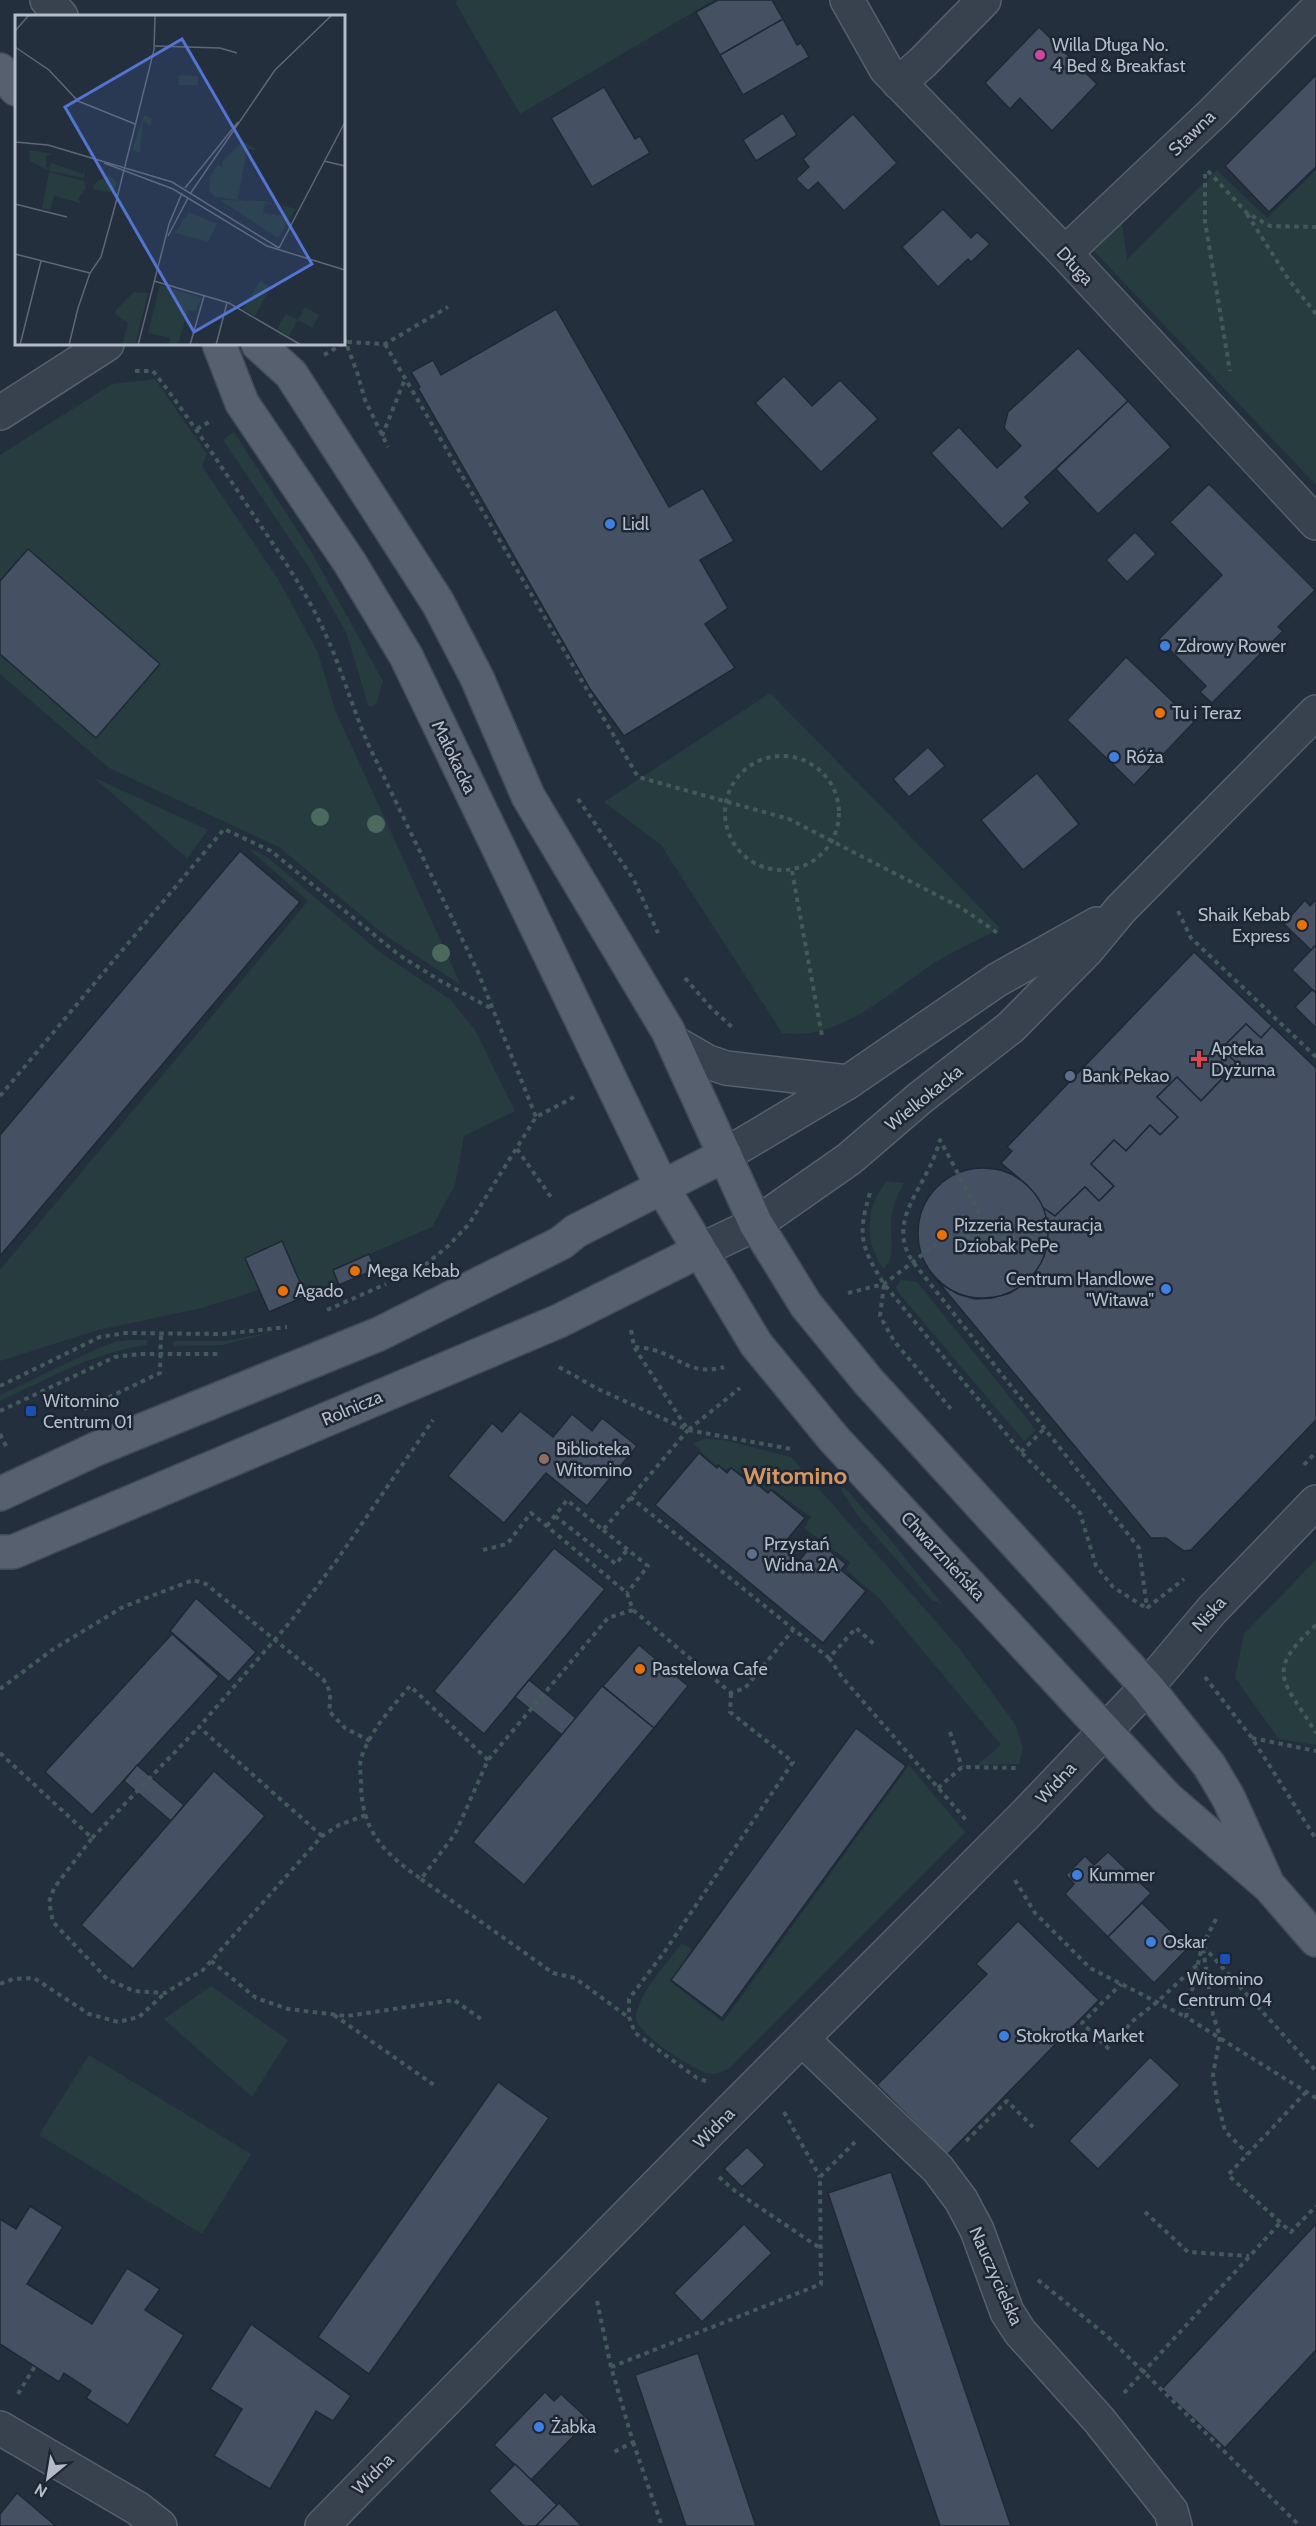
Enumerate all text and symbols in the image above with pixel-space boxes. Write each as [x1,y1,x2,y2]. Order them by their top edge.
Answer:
inset map [15,15,345,345]
place label: Willa Długa No. 4 Bed & Breakfast [1052,34,1186,77]
marker: Willa Długa No. 4 Bed & Breakfast [1033,48,1047,62]
street label: Stawna [1164,105,1220,161]
street label: Długa [1052,242,1098,290]
place label: Lidl [622,513,650,535]
marker: Lidl [603,517,617,531]
place label: Zdrowy Rower [1177,635,1286,657]
marker: Zdrowy Rower [1158,639,1172,653]
place label: Tu i Teraz [1172,702,1242,724]
marker: Tu i Teraz [1153,706,1167,720]
street label: Małokacka [427,717,481,798]
place label: Róża [1126,746,1164,768]
marker: Róża [1107,750,1121,764]
place label: Shaik Kebab Express [1198,904,1290,947]
marker: Shaik Kebab Express [1295,918,1309,932]
place label: Apteka Dyżurna [1211,1038,1276,1081]
marker: Apteka Dyżurna [1192,1052,1206,1066]
street label: Wielkokacka [881,1060,967,1136]
place label: Bank Pekao [1082,1065,1169,1087]
marker: Bank Pekao [1063,1069,1077,1083]
place label: Pizzeria Restauracja Dziobak PePe [954,1214,1103,1257]
marker: Pizzeria Restauracja Dziobak PePe [935,1228,949,1242]
place label: Mega Kebab [367,1260,460,1282]
marker: Mega Kebab [348,1264,362,1278]
place label: Centrum Handlowe "Witawa" [1006,1268,1154,1311]
place label: Agado [295,1280,344,1302]
marker: Centrum Handlowe "Witawa" [1159,1282,1173,1296]
marker: Agado [276,1284,290,1298]
street label: Rolnicza [318,1385,386,1431]
place label: Witomino Centrum 01 [43,1390,132,1433]
marker: Witomino Centrum 01 [24,1404,38,1418]
place label: Biblioteka Witomino [556,1438,632,1481]
marker: Biblioteka Witomino [537,1452,551,1466]
district label: Witomino [743,1461,847,1490]
street label: Chwarznieńska [896,1507,990,1605]
place label: Przystań Widna 2A [764,1533,838,1576]
marker: Przystań Widna 2A [745,1547,759,1561]
street label: Niska [1187,1591,1231,1636]
place label: Pastelowa Cafe [652,1658,768,1680]
marker: Pastelowa Cafe [633,1662,647,1676]
street label: Widna [1031,1757,1081,1809]
place label: Kummer [1089,1864,1155,1886]
marker: Kummer [1070,1868,1084,1882]
place label: Oskar [1163,1931,1207,1953]
marker: Oskar [1144,1935,1158,1949]
marker: Witomino Centrum 04 [1218,1952,1232,1966]
place label: Witomino Centrum 04 [1178,1968,1272,2011]
place label: Stokrotka Market [1016,2025,1144,2047]
marker: Stokrotka Market [997,2029,1011,2043]
street label: Widna [689,2102,740,2153]
street label: Nauczycielska [964,2223,1028,2329]
place label: Żabka [551,2416,596,2438]
marker: Żabka [532,2420,546,2434]
north arrow [18,2448,78,2508]
street label: Widna [348,2448,399,2499]
text: N [31,2480,50,2502]

